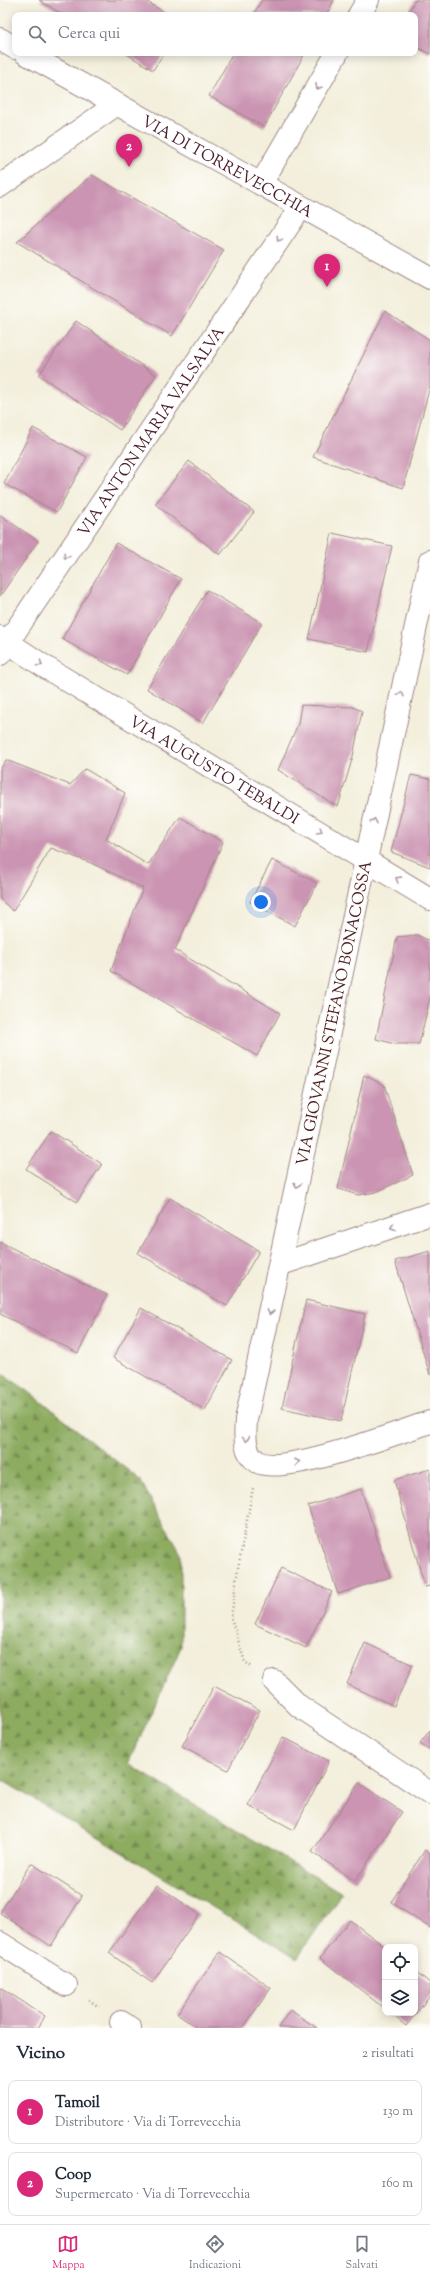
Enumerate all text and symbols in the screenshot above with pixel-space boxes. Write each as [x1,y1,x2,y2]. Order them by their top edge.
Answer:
search box [12,12,418,56]
icon: search [26,23,48,45]
text: Cerca qui [58,24,120,45]
one-way arrow [315,83,322,90]
street label: VIA DI TORREVECCHIA [137,111,316,225]
pin: 2 [116,134,142,167]
one-way arrow [276,235,284,242]
pin: 1 [314,254,340,287]
street label: VIA ANTON MARIA VALSALVA [73,323,231,542]
one-way arrow [63,552,71,559]
one-way arrow [36,659,43,666]
one-way arrow [397,691,405,697]
street label: VIA AUGUSTO TEBALDI [124,711,303,831]
one-way arrow [369,818,377,824]
one-way arrow [316,827,323,834]
street label: VIA GIOVANNI STEFANO BONACOSSA [292,859,379,1168]
one-way arrow [395,876,402,884]
your location [251,892,271,912]
one-way arrow [294,1182,302,1188]
one-way arrow [390,1222,397,1230]
one-way arrow [267,1309,275,1315]
one-way arrow [242,1436,251,1442]
one-way arrow [294,1459,300,1467]
map controls [382,1944,418,2016]
button: locate [382,1944,418,1980]
button: layers [382,1980,418,2016]
text: Vicino [16,2042,65,2066]
text: 2 risultati [362,2045,414,2063]
text: Tamoil [55,2093,100,2114]
text: 1 [28,2103,32,2121]
text: 130 m [383,2103,413,2121]
text: Distributore · Via di Torrevecchia [55,2114,241,2132]
text: Coop [55,2165,91,2186]
text: 2 [27,2175,33,2193]
text: 160 m [382,2175,413,2193]
text: Supermercato · Via di Torrevecchia [55,2186,250,2204]
tab: Mappa [52,2233,84,2273]
tab: Indicazioni [189,2233,241,2273]
tab: Salvati [346,2233,378,2273]

